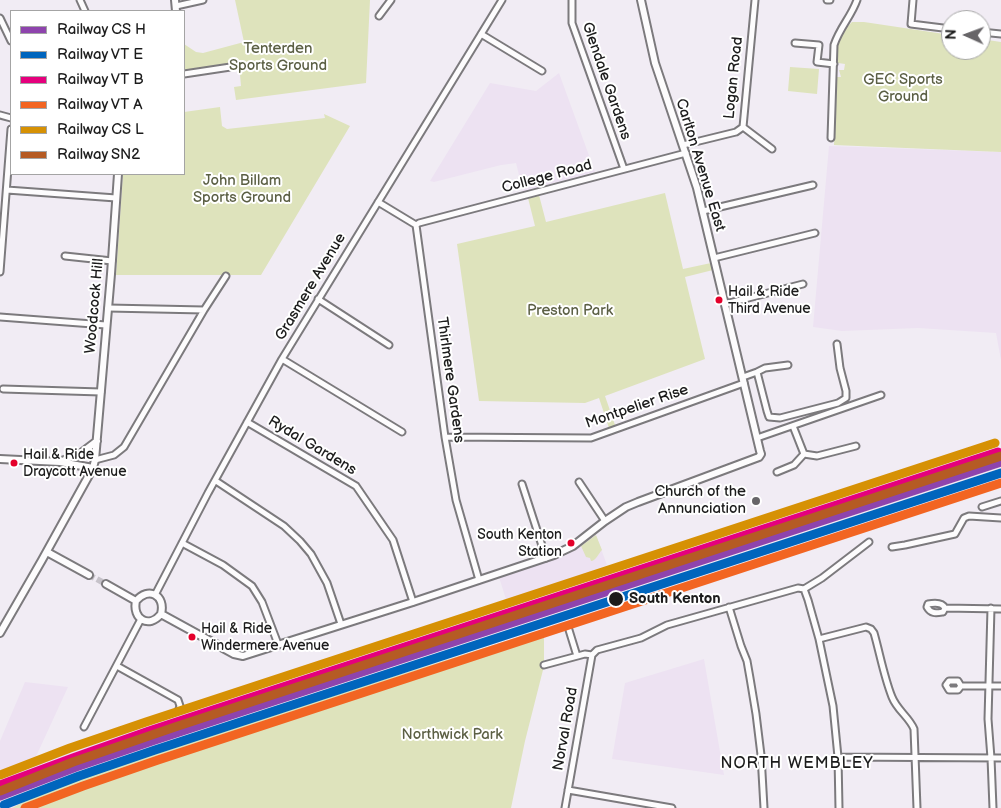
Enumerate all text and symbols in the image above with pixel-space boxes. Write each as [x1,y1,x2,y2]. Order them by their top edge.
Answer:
legend [10,10,185,175]
north arrow [941,10,991,60]
text: Railway CS H [57,20,146,39]
street label: Glendale Gardens [577,20,635,142]
text: N [943,29,960,40]
street label: Logan Road [721,36,747,120]
park label: Tenterden Sports Ground [229,40,327,75]
text: Railway VT E [57,45,143,64]
text: Railway VT B [57,70,143,89]
park label: GEC Sports Ground [863,71,943,106]
text: Railway VT A [57,95,142,114]
street label: Carlton Avenue East [671,96,729,234]
text: Railway CS L [57,120,144,139]
text: Railway SN2 [57,145,140,164]
street label: College Road [500,156,594,198]
park label: John Billam Sports Ground [193,172,291,207]
street label: Grasmere Avenue [272,230,350,344]
street label: Woodcock Hill [82,258,108,354]
place label: Hail & Ride Third Avenue [728,284,811,316]
marker: Hail & Ride Third Avenue [714,295,724,305]
park label: Preston Park [527,302,613,320]
street label: Thirlmere Gardens [432,316,468,444]
street label: Montpelier Rise [583,381,691,433]
street label: Rydal Gardens [265,413,359,479]
place label: Hail & Ride Draycott Avenue [23,447,126,480]
marker: Hail & Ride Draycott Avenue [9,458,19,468]
place label: Church of the Annunciation [654,483,746,518]
marker: Church of the Annunciation [750,495,762,507]
place label: South Kenton Station [477,527,562,560]
marker: South Kenton Station [566,538,576,548]
marker: South Kenton [607,590,625,608]
place label: South Kenton [629,590,721,608]
place label: Hail & Ride Windermere Avenue [201,621,329,654]
marker: Hail & Ride Windermere Avenue [187,632,197,642]
street label: Norval Road [550,686,582,772]
park label: Northwick Park [401,726,503,744]
district label: NORTH WEMBLEY [719,754,875,774]

